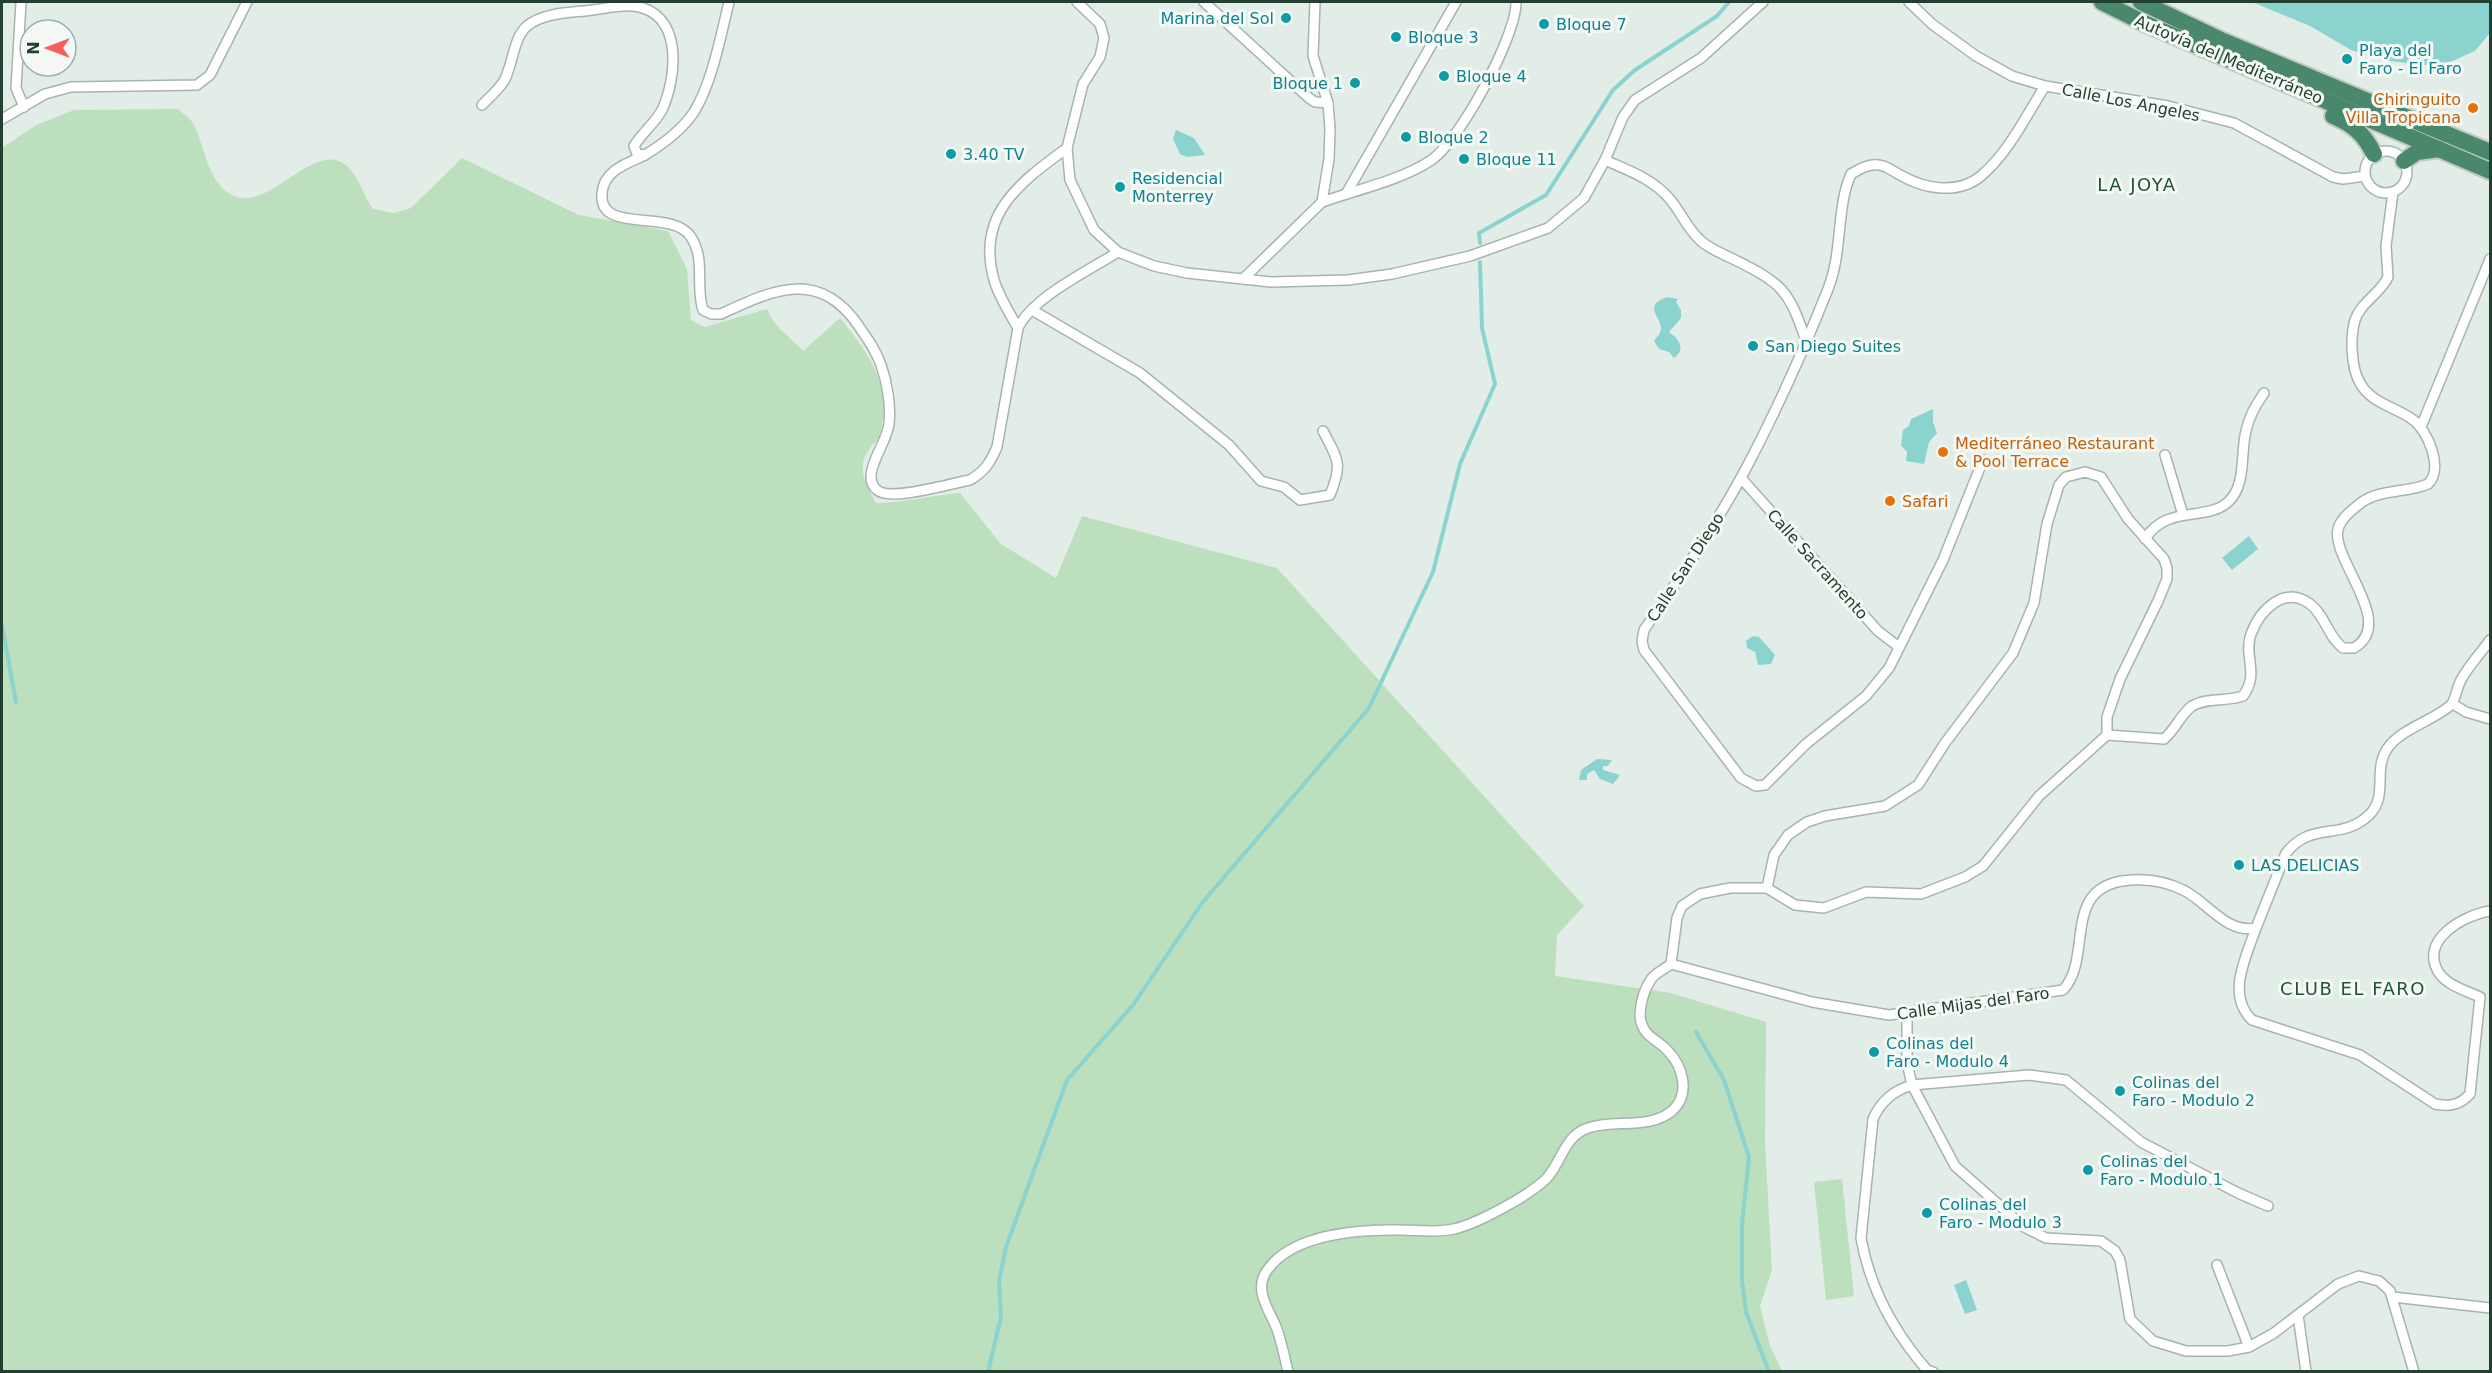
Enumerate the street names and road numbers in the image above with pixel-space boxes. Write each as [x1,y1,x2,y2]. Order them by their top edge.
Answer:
street label: Autovía del Mediterráneo [2132,11,2326,108]
street label: Calle Los Angeles [2060,80,2202,125]
street label: Calle Sacramento [1763,505,1872,623]
street label: Calle San Diego [1643,509,1728,626]
street label: Calle Mijas del Faro [1896,983,2051,1024]

